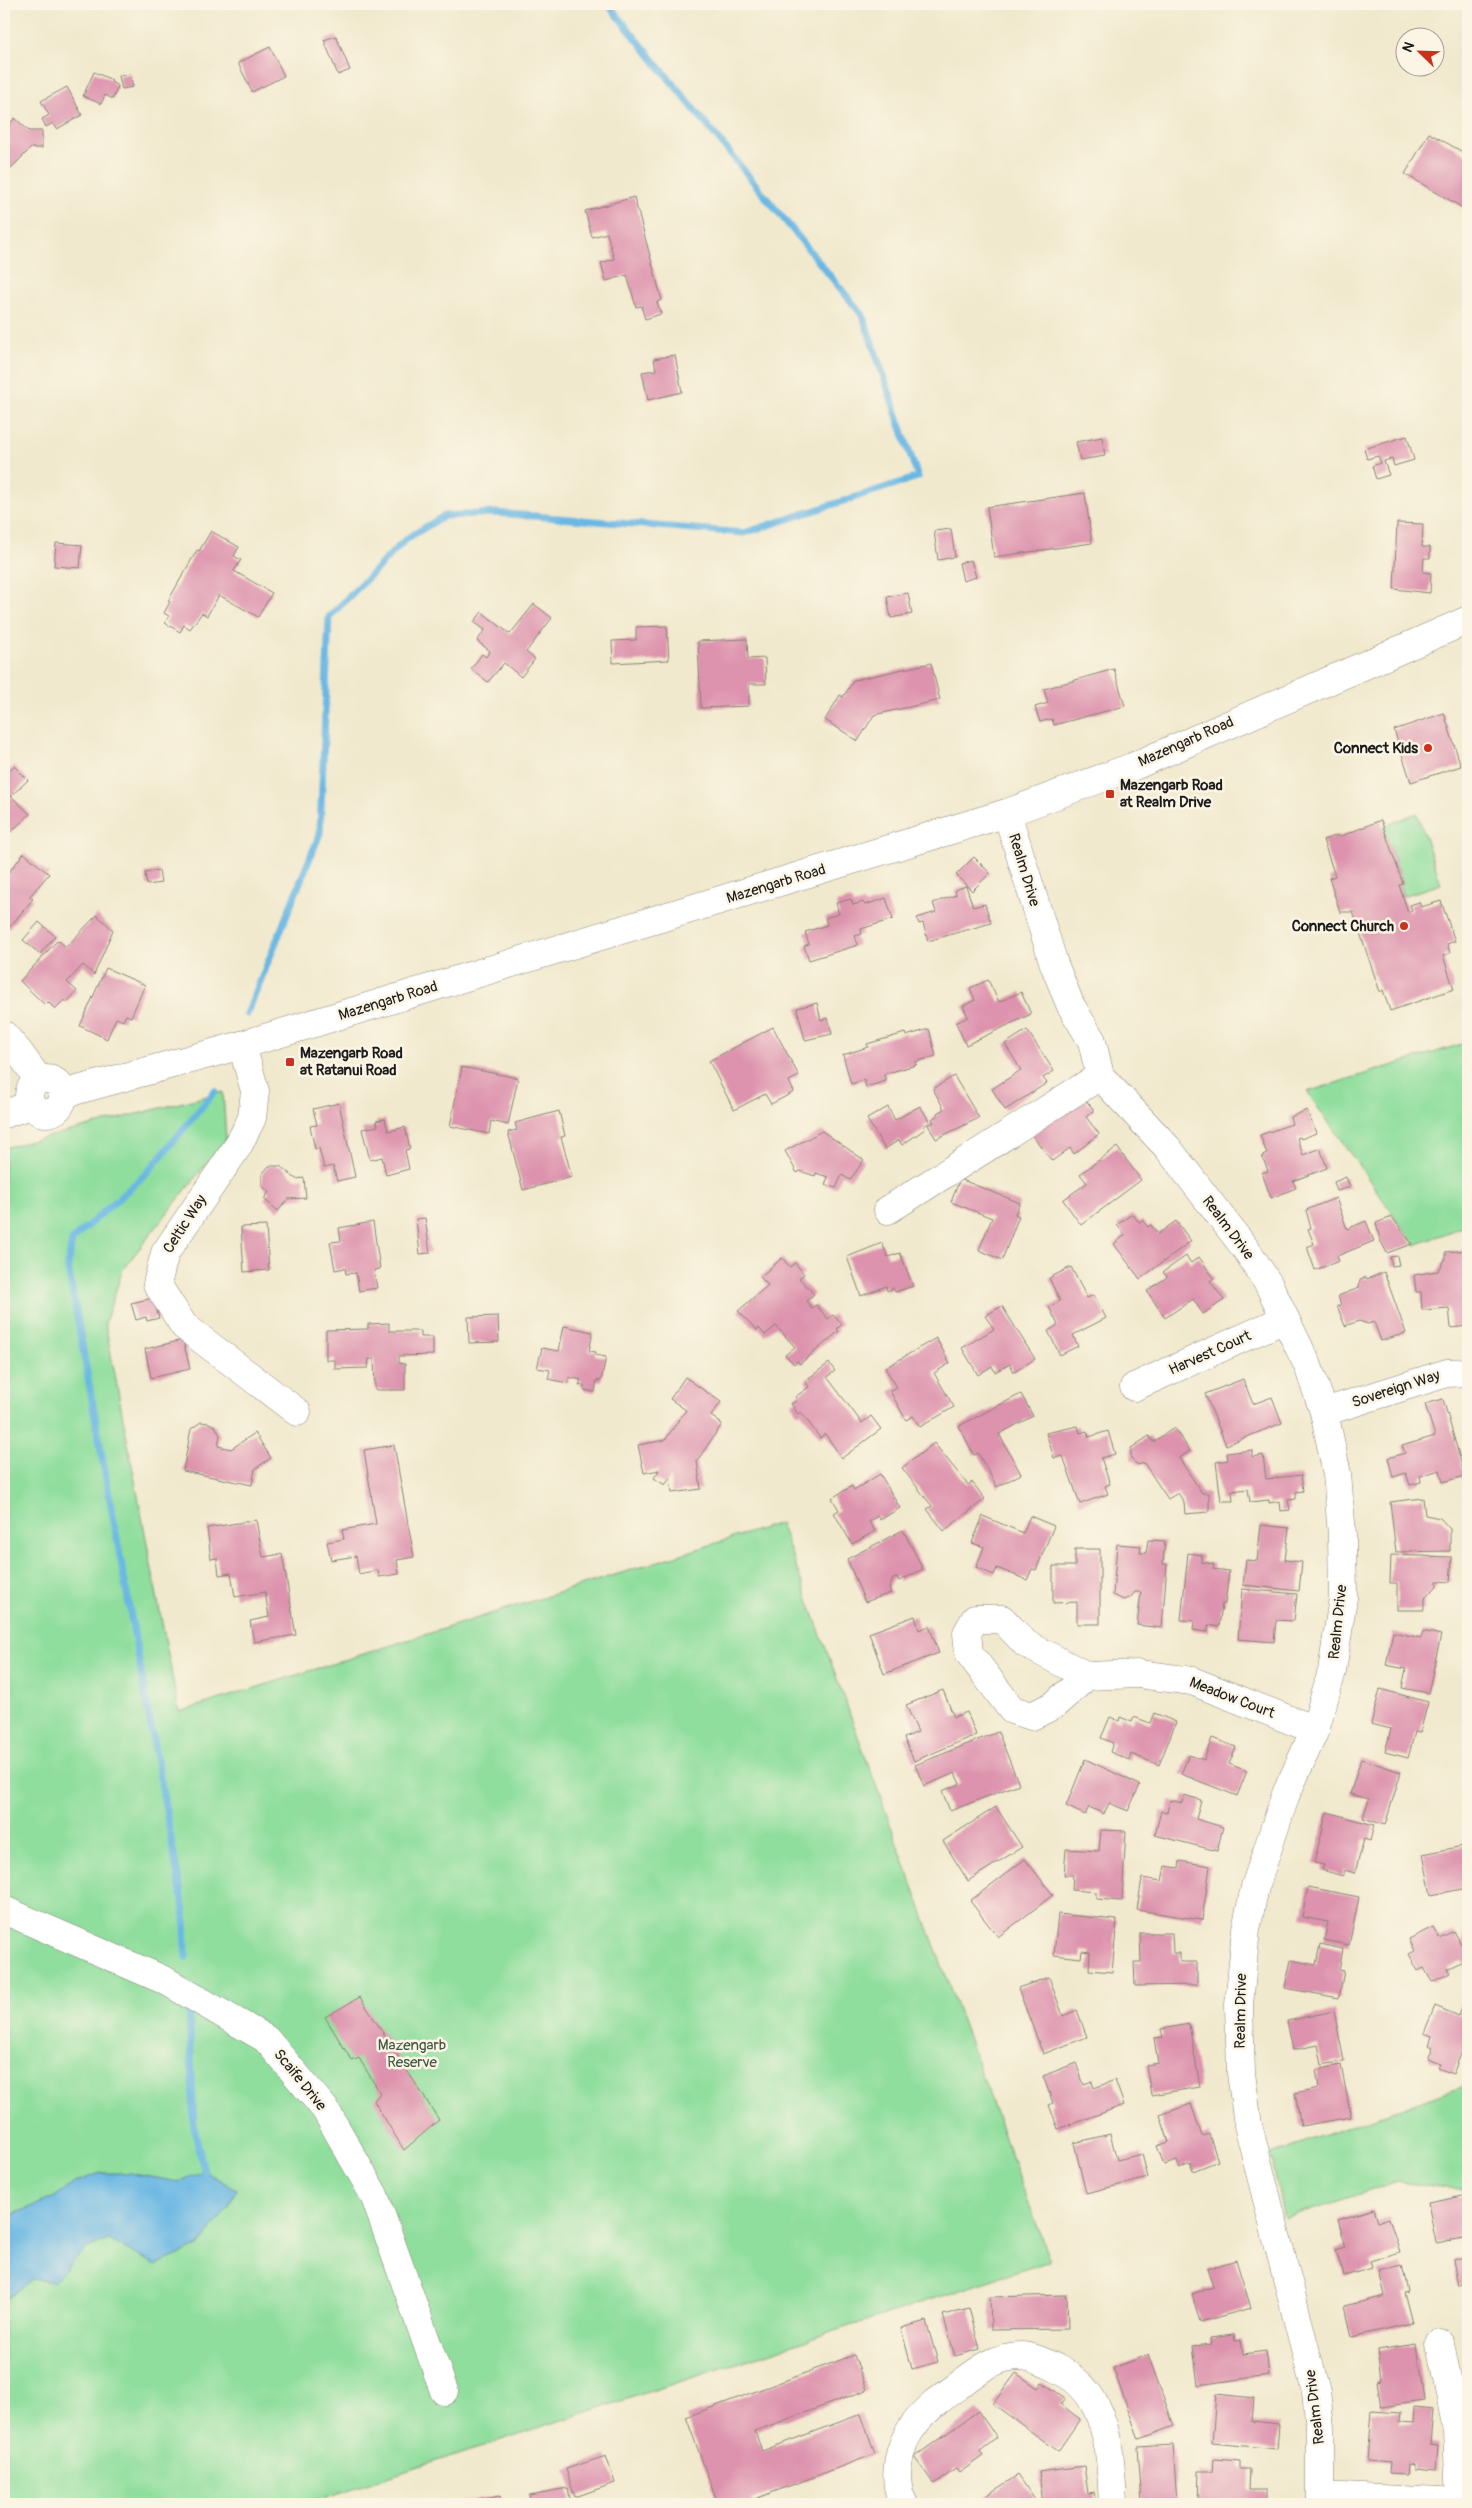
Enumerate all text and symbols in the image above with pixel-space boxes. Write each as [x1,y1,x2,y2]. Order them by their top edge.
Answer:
north arrow [1394,28,1444,78]
text: N [1399,39,1418,55]
street label: Mazengarb Road [1135,712,1237,772]
place label: Connect Kids [1334,739,1418,758]
marker: Connect Kids [1422,742,1434,754]
place label: Mazengarb Road at Realm Drive [1120,776,1223,812]
marker: Mazengarb Road at Realm Drive [1104,788,1116,800]
street label: Realm Drive [1004,831,1044,909]
street label: Mazengarb Road [724,860,828,908]
place label: Connect Church [1292,917,1394,936]
marker: Connect Church [1398,920,1410,932]
street label: Mazengarb Road [336,977,440,1025]
place label: Mazengarb Road at Ratanui Road [300,1044,403,1080]
marker: Mazengarb Road at Ratanui Road [284,1056,296,1068]
street label: Celtic Way [159,1191,211,1257]
street label: Realm Drive [1198,1192,1259,1264]
street label: Harvest Court [1166,1326,1255,1380]
street label: Sovereign Way [1350,1366,1443,1412]
street label: Realm Drive [1325,1583,1351,1660]
street label: Meadow Court [1187,1673,1278,1723]
street label: Realm Drive [1231,1973,1251,2049]
park label: Mazengarb Reserve [378,2036,446,2072]
street label: Scaife Drive [269,2045,331,2115]
street label: Realm Drive [1301,2368,1329,2445]

